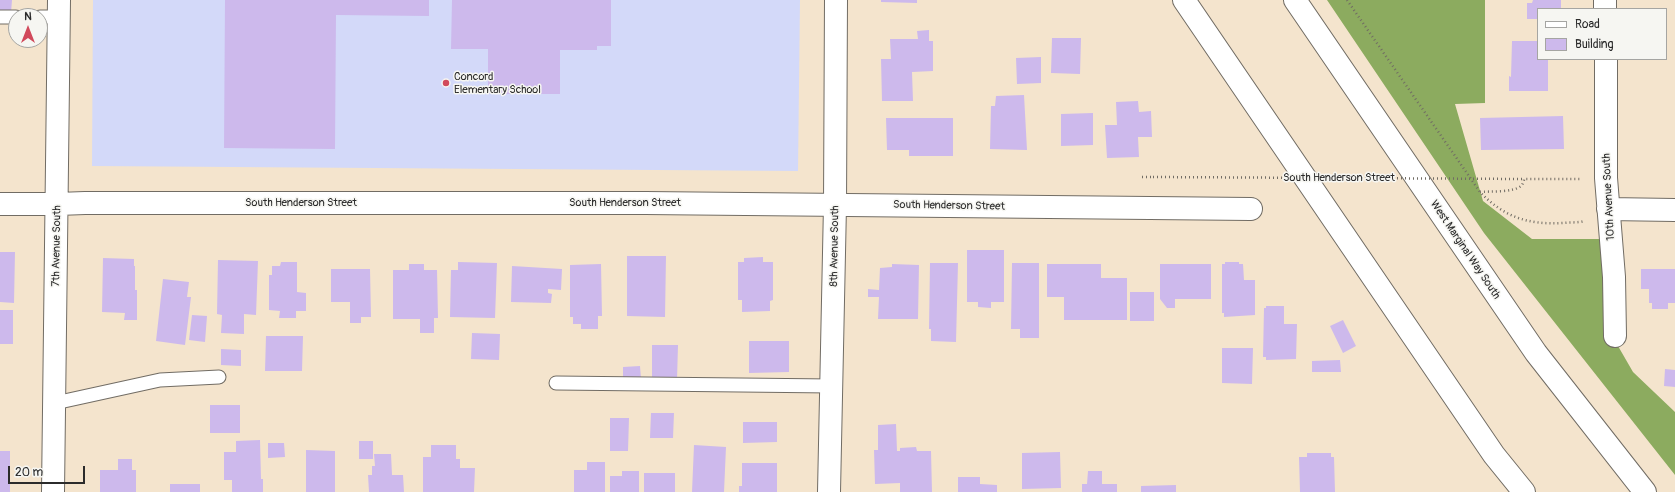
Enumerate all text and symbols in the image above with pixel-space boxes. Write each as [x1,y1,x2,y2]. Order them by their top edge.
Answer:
north arrow [8,8,48,48]
legend [1537,8,1667,60]
text: N [24,10,32,23]
text: Road [1575,17,1600,32]
text: Building [1575,37,1614,52]
place label: Concord Elementary School [454,70,541,96]
marker: Concord Elementary School [441,78,451,88]
street label: 10th Avenue South [1600,153,1618,241]
street label: South Henderson Street [1283,171,1395,185]
street label: South Henderson Street [245,196,357,210]
street label: South Henderson Street [569,196,681,210]
street label: South Henderson Street [893,198,1005,214]
street label: West Marginal Way South [1427,198,1503,302]
street label: 7th Avenue South [50,205,64,287]
street label: 8th Avenue South [828,205,842,287]
scale bar [10,458,87,484]
text: 20 m [15,465,43,480]

